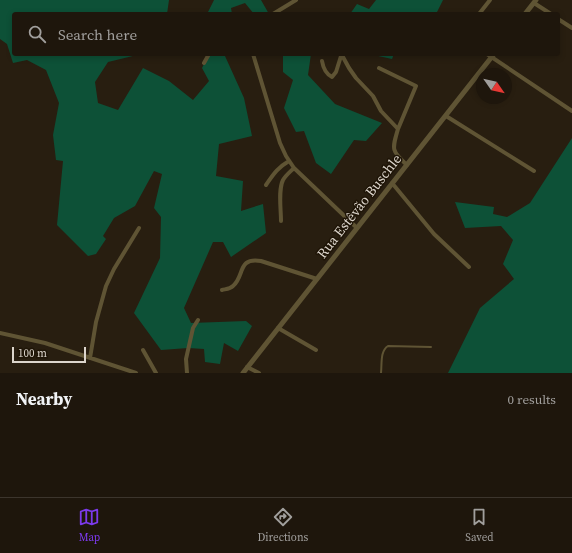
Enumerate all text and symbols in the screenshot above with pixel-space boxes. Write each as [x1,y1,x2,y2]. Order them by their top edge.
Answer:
search box [12,12,560,56]
icon: search [26,23,48,45]
text: Search here [58,24,137,45]
north arrow [476,68,512,104]
street label: Rua Estêvão Buschle [312,150,406,262]
scale bar [12,345,86,364]
text: 100 m [18,346,47,361]
text: Nearby [16,387,72,411]
text: 0 results [508,391,556,408]
tab: Map [78,506,100,545]
tab: Directions [257,506,308,545]
tab: Saved [465,506,494,545]

